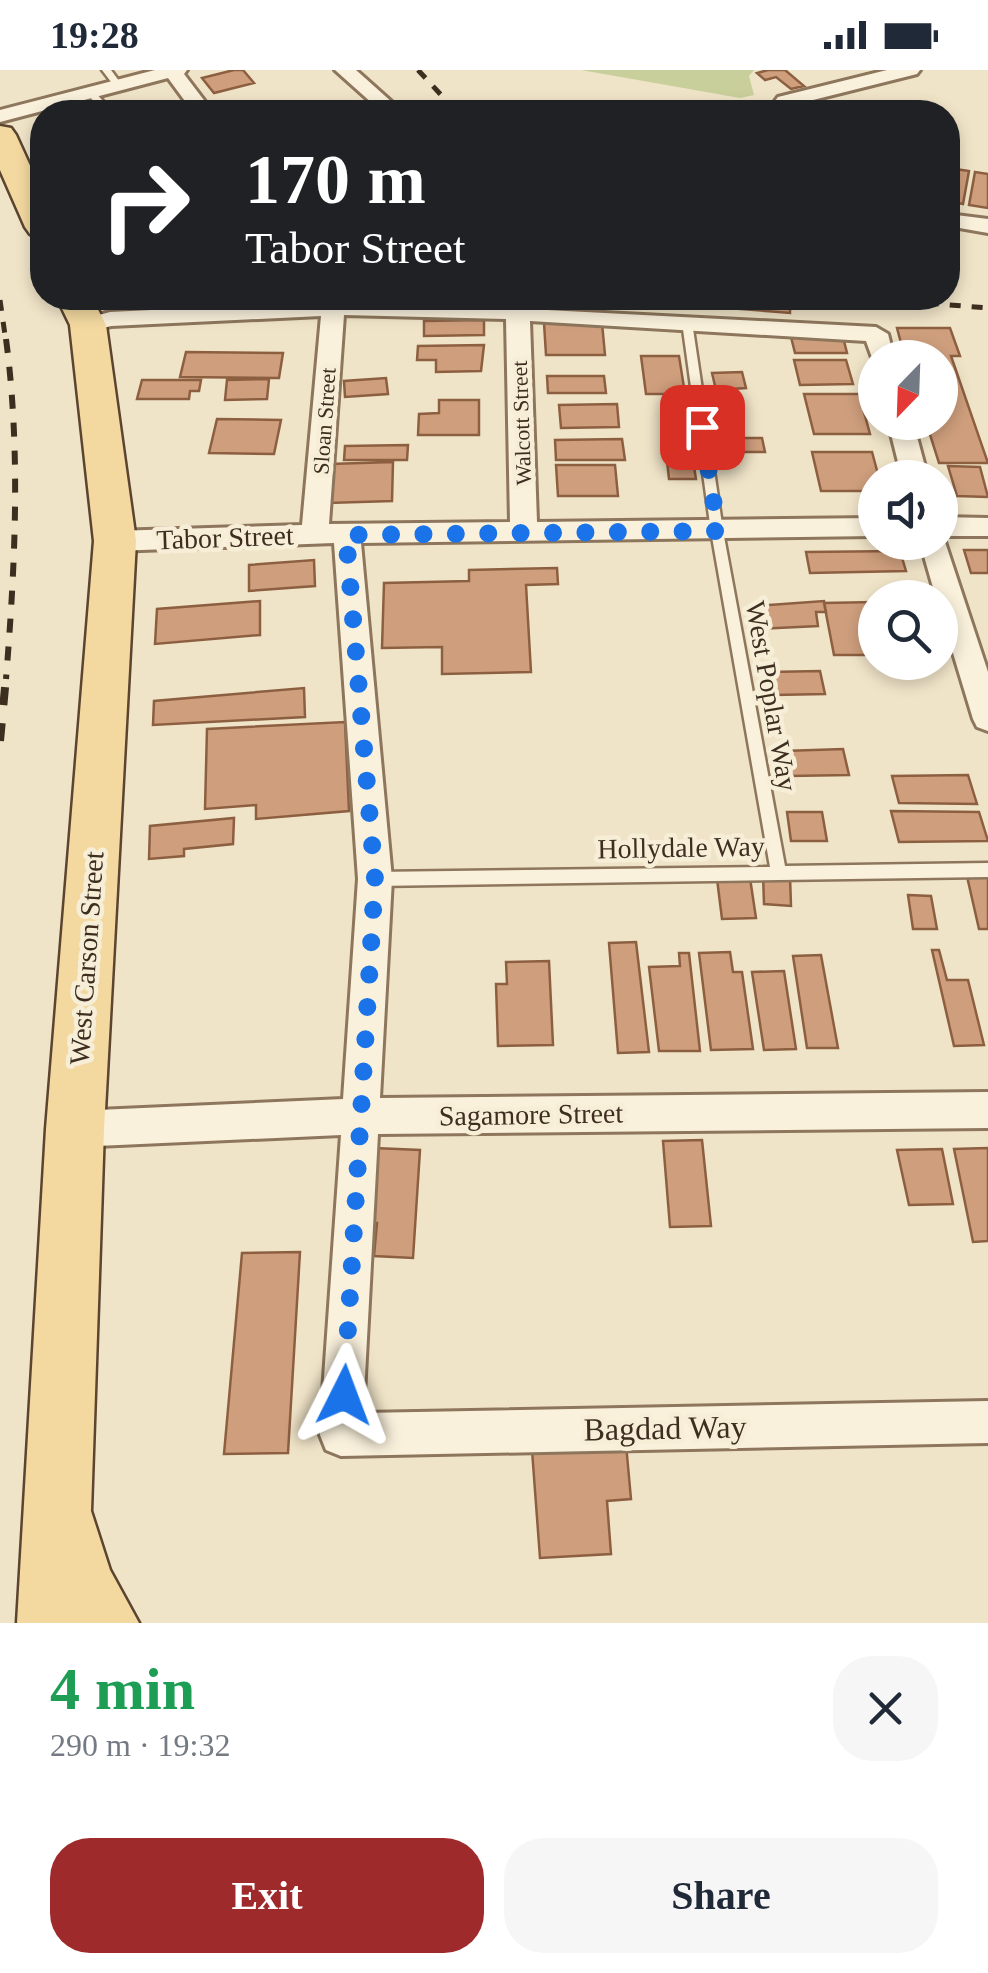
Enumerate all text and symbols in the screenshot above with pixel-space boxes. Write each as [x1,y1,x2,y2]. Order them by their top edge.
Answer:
text: 19:28 [50,14,139,56]
icon: right [80,140,210,270]
text: 170 m [245,141,426,218]
text: Tabor Street [245,223,466,273]
north arrow [858,340,958,440]
map controls [858,340,958,680]
street label: Walcott Street [507,360,536,486]
street label: Sloan Street [308,367,341,475]
pin [660,385,745,470]
icon: arrive [675,400,730,455]
button: sound [858,460,958,560]
street label: Tabor Street [156,520,294,555]
button: search [858,580,958,680]
street label: West Poplar Way [740,599,803,794]
street label: Hollydale Way [597,831,765,864]
street label: West Carson Street [64,850,109,1066]
street label: Sagamore Street [439,1097,624,1132]
position arrow [292,1343,396,1447]
street label: Bagdad Way [583,1409,747,1447]
text: 4 min [50,1656,195,1722]
button: close [833,1656,938,1761]
text: 290 m · 19:32 [50,1727,230,1763]
button: Exit [50,1838,484,1953]
button: Share [504,1838,938,1953]

